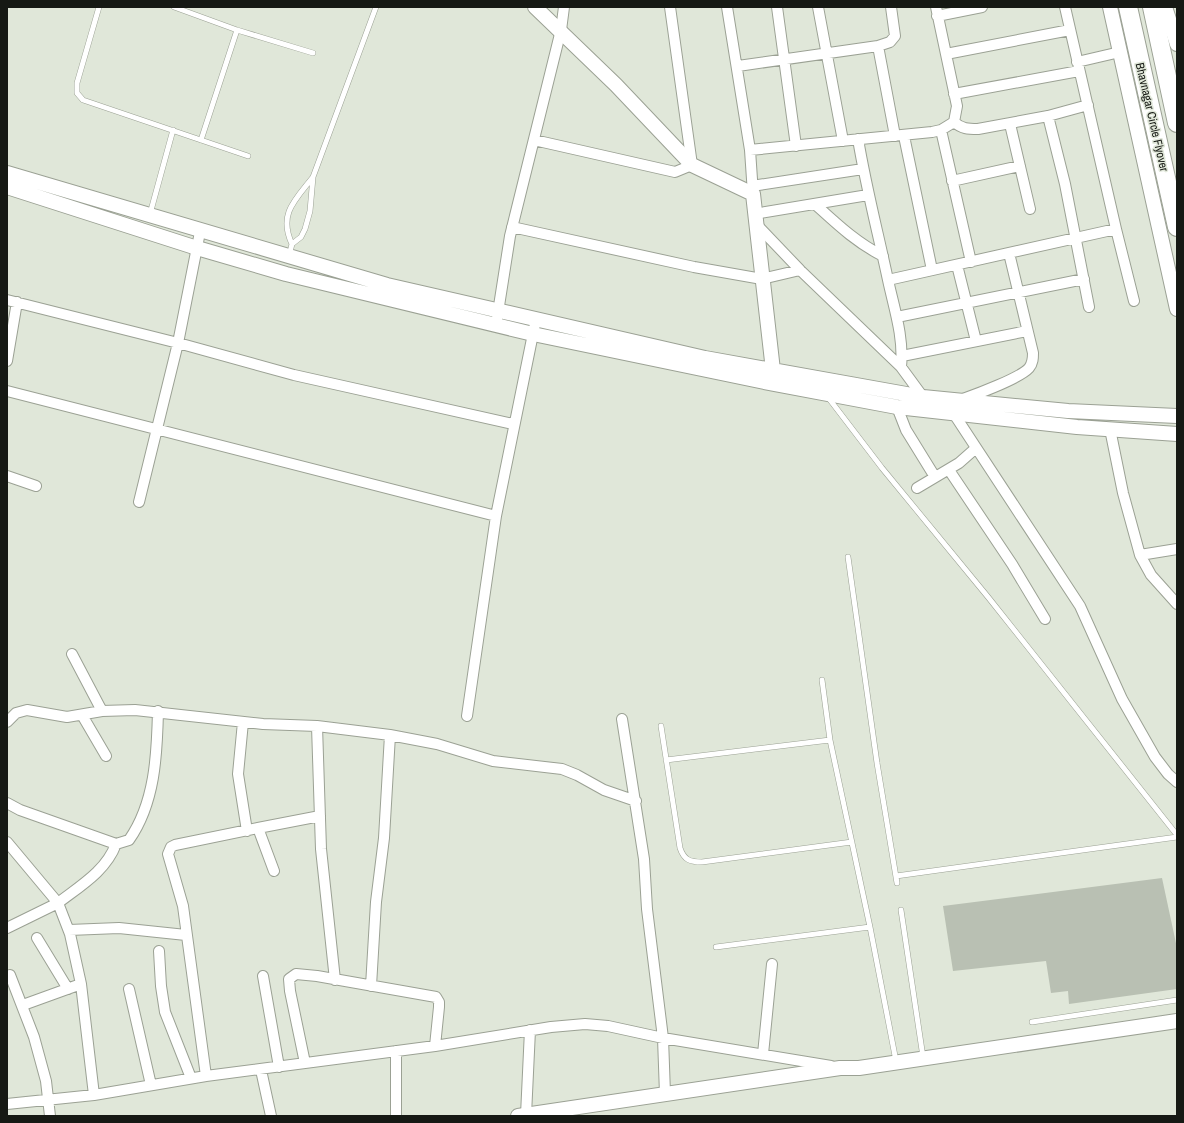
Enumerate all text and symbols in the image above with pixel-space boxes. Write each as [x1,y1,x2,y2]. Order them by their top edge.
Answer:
street label: Bhavnagar Circle Flyover [1132,61,1172,174]

